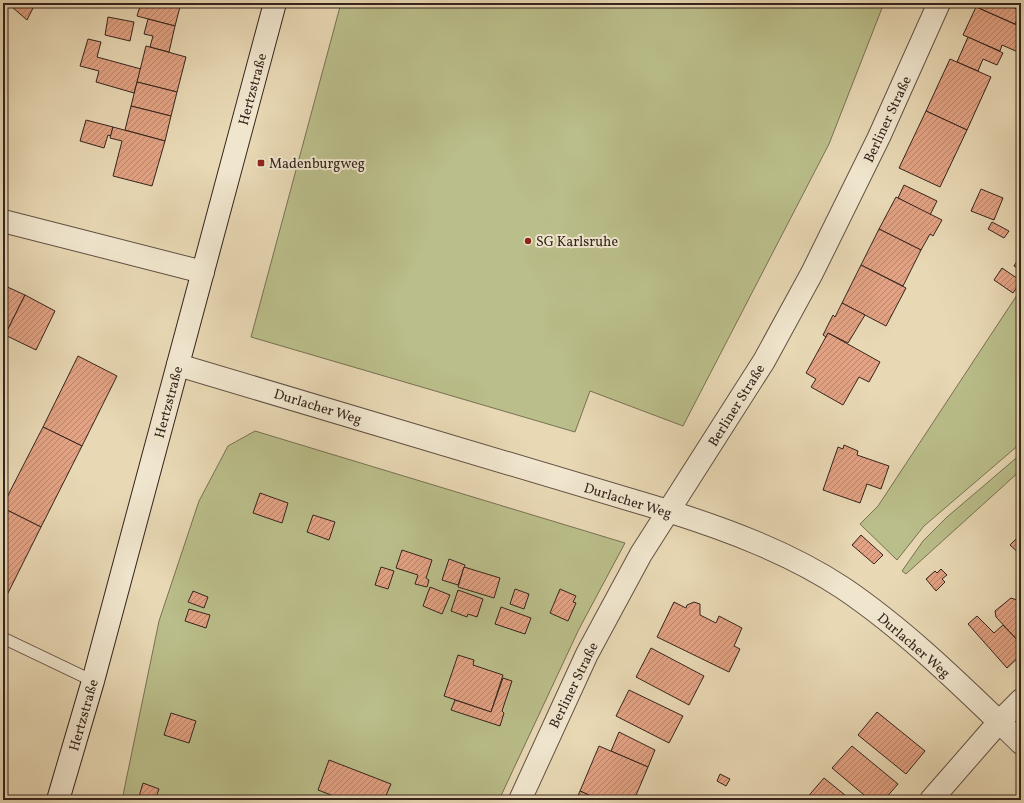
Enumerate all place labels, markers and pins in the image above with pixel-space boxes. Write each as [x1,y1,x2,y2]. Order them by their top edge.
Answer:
place label: Madenburgweg [269,155,365,174]
marker: Madenburgweg [256,158,266,168]
place label: SG Karlsruhe [536,233,618,252]
marker: SG Karlsruhe [523,236,533,246]

